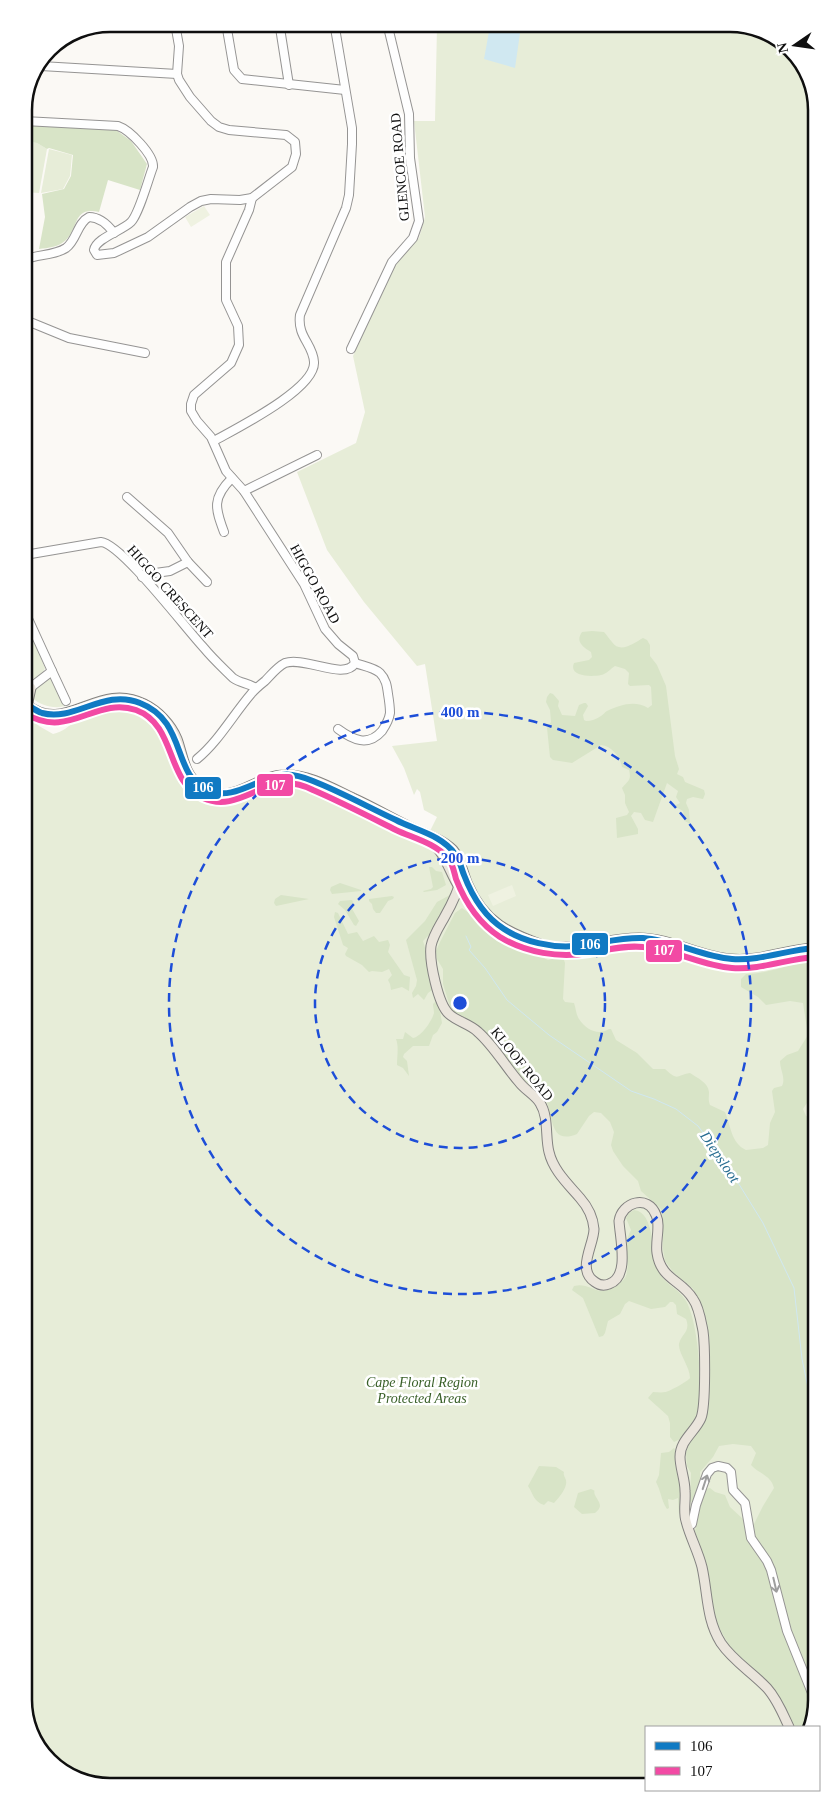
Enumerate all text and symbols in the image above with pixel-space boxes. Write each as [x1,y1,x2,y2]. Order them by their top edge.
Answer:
north arrow [770,20,820,70]
text: N [774,41,791,54]
street label: GLENCOE ROAD [388,112,412,222]
street label: HIGGO CRESCENT [124,542,216,642]
street label: HIGGO ROAD [287,542,343,626]
text: 400 m [441,704,480,720]
line badge: 107 [256,773,294,797]
line badge: 106 [184,776,222,800]
text: 107 [265,778,286,793]
text: 106 [193,780,214,795]
text: 200 m [441,850,480,866]
line badge: 106 [571,932,609,956]
text: 106 [580,937,601,952]
line badge: 107 [645,939,683,963]
text: 107 [654,943,675,958]
centre of rings [451,994,469,1012]
street label: KLOOF ROAD [488,1024,556,1104]
water label: Diepsloot [696,1128,743,1186]
park label: Cape Floral Region Protected Areas [366,1375,478,1406]
one-way arrow [700,1475,710,1491]
one-way arrow [771,1576,780,1592]
legend [645,1726,820,1791]
text: 106 [690,1738,713,1754]
text: 107 [690,1763,713,1779]

